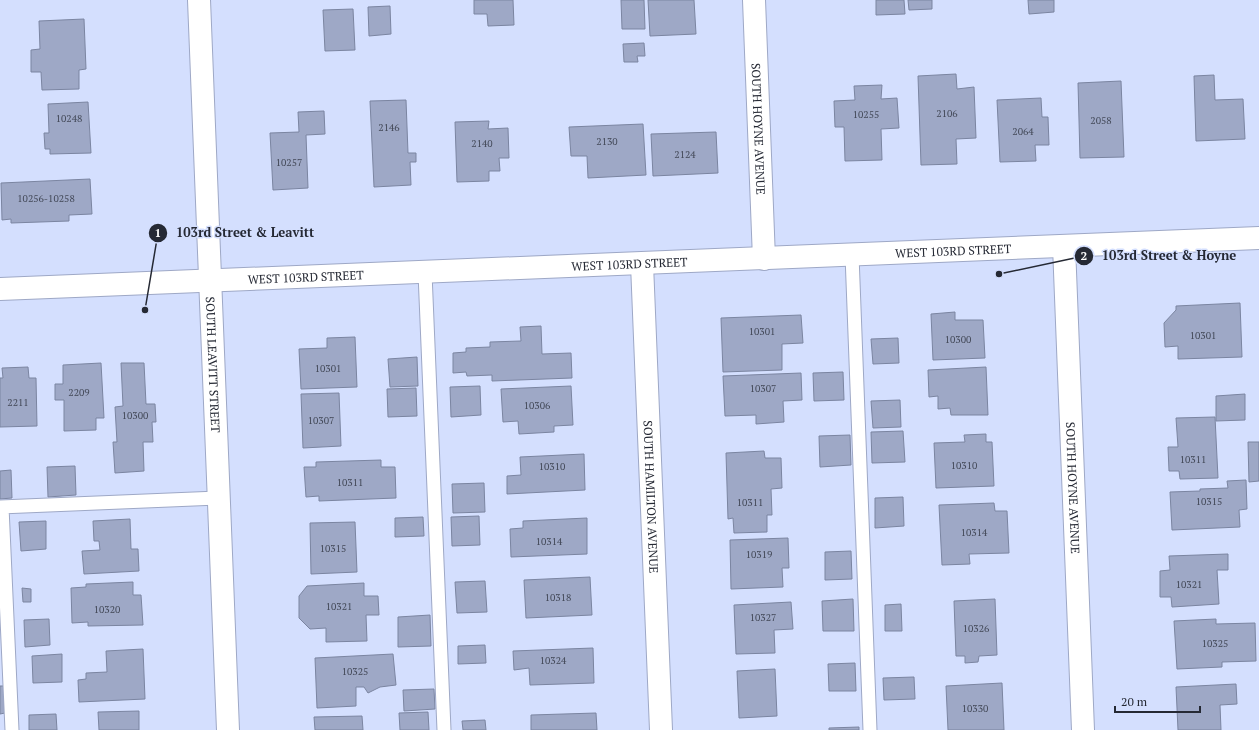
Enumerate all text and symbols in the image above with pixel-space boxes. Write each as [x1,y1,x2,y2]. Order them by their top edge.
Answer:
street label: SOUTH HOYNE AVENUE [749,63,769,195]
house number: 2106 [936,107,958,120]
house number: 10255 [853,108,879,121]
house number: 10248 [56,112,82,125]
house number: 2058 [1090,114,1112,127]
house number: 2146 [378,121,400,134]
house number: 2064 [1012,125,1034,138]
house number: 2130 [596,135,618,148]
house number: 2140 [471,137,493,150]
house number: 2124 [674,148,696,161]
house number: 10257 [276,156,302,169]
house number: 10256-10258 [17,192,75,205]
callout: 103rd Street & Leavitt [148,220,322,245]
text: 103rd Street & Leavitt [176,223,315,241]
text: 1 [155,225,161,240]
street label: WEST 103RD STREET [895,241,1012,260]
callout: 103rd Street & Hoyne [1074,243,1244,268]
text: 103rd Street & Hoyne [1102,246,1236,264]
text: 2 [1081,248,1088,263]
street label: WEST 103RD STREET [571,254,688,273]
street label: WEST 103RD STREET [247,267,365,286]
street label: SOUTH LEAVITT STREET [203,296,224,434]
house number: 10301 [749,325,775,338]
house number: 10301 [1190,329,1216,342]
house number: 10300 [945,333,971,346]
house number: 10301 [315,362,341,375]
house number: 10307 [750,382,776,395]
house number: 2209 [68,386,90,399]
house number: 2211 [7,396,29,409]
house number: 10306 [524,399,551,412]
house number: 10300 [122,409,148,422]
house number: 10307 [308,414,334,427]
street label: SOUTH HAMILTON AVENUE [641,420,662,574]
street label: SOUTH HOYNE AVENUE [1063,422,1084,554]
house number: 10311 [1180,453,1206,466]
house number: 10310 [951,459,977,472]
house number: 10310 [539,460,565,473]
house number: 10311 [337,476,363,489]
house number: 10315 [1196,495,1222,508]
house number: 10311 [737,496,763,509]
house number: 10314 [961,526,988,539]
house number: 10314 [536,535,563,548]
house number: 10315 [320,542,346,555]
house number: 10319 [746,548,772,561]
house number: 10321 [1176,578,1202,591]
house number: 10318 [545,591,571,604]
house number: 10321 [326,600,352,613]
house number: 10320 [94,603,120,616]
house number: 10327 [750,611,776,624]
house number: 10326 [963,622,990,635]
house number: 10325 [1202,637,1228,650]
house number: 10324 [540,654,567,667]
house number: 10325 [342,665,368,678]
scale bar [1115,688,1200,714]
text: 20 m [1121,694,1148,709]
house number: 10330 [962,702,988,715]

